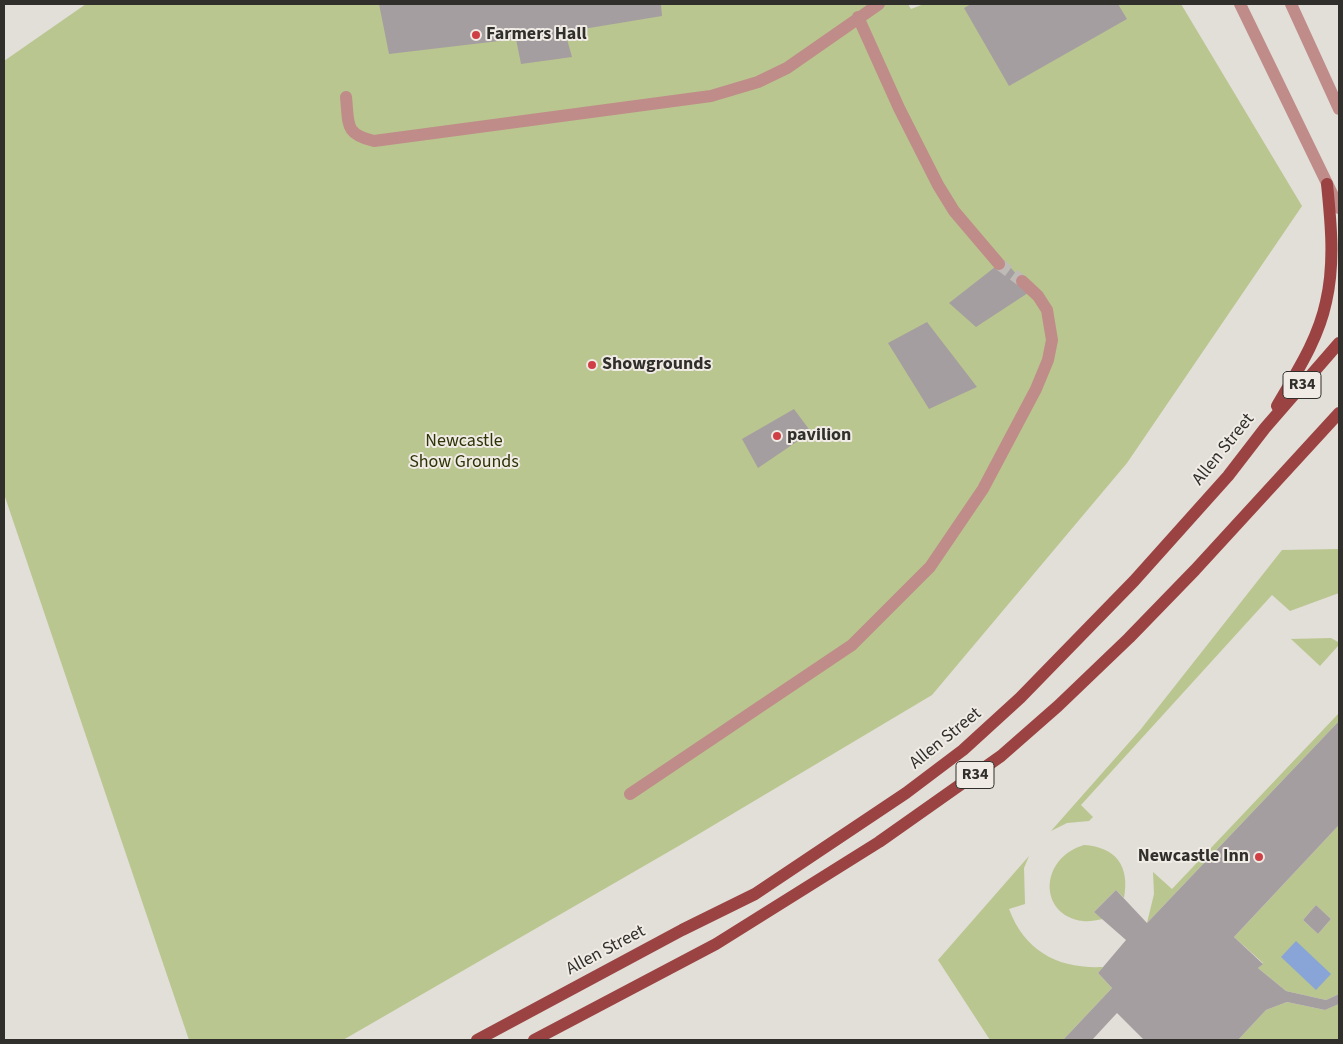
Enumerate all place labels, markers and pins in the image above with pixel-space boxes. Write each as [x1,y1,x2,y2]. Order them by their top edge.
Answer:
place label: Farmers Hall [486,24,587,46]
marker: Farmers Hall [470,29,482,41]
place label: Showgrounds [602,354,711,376]
marker: Showgrounds [586,359,598,371]
place label: pavilion [787,425,851,447]
marker: pavilion [771,430,783,442]
place label: Newcastle Inn [1138,846,1249,868]
marker: Newcastle Inn [1253,851,1265,863]

